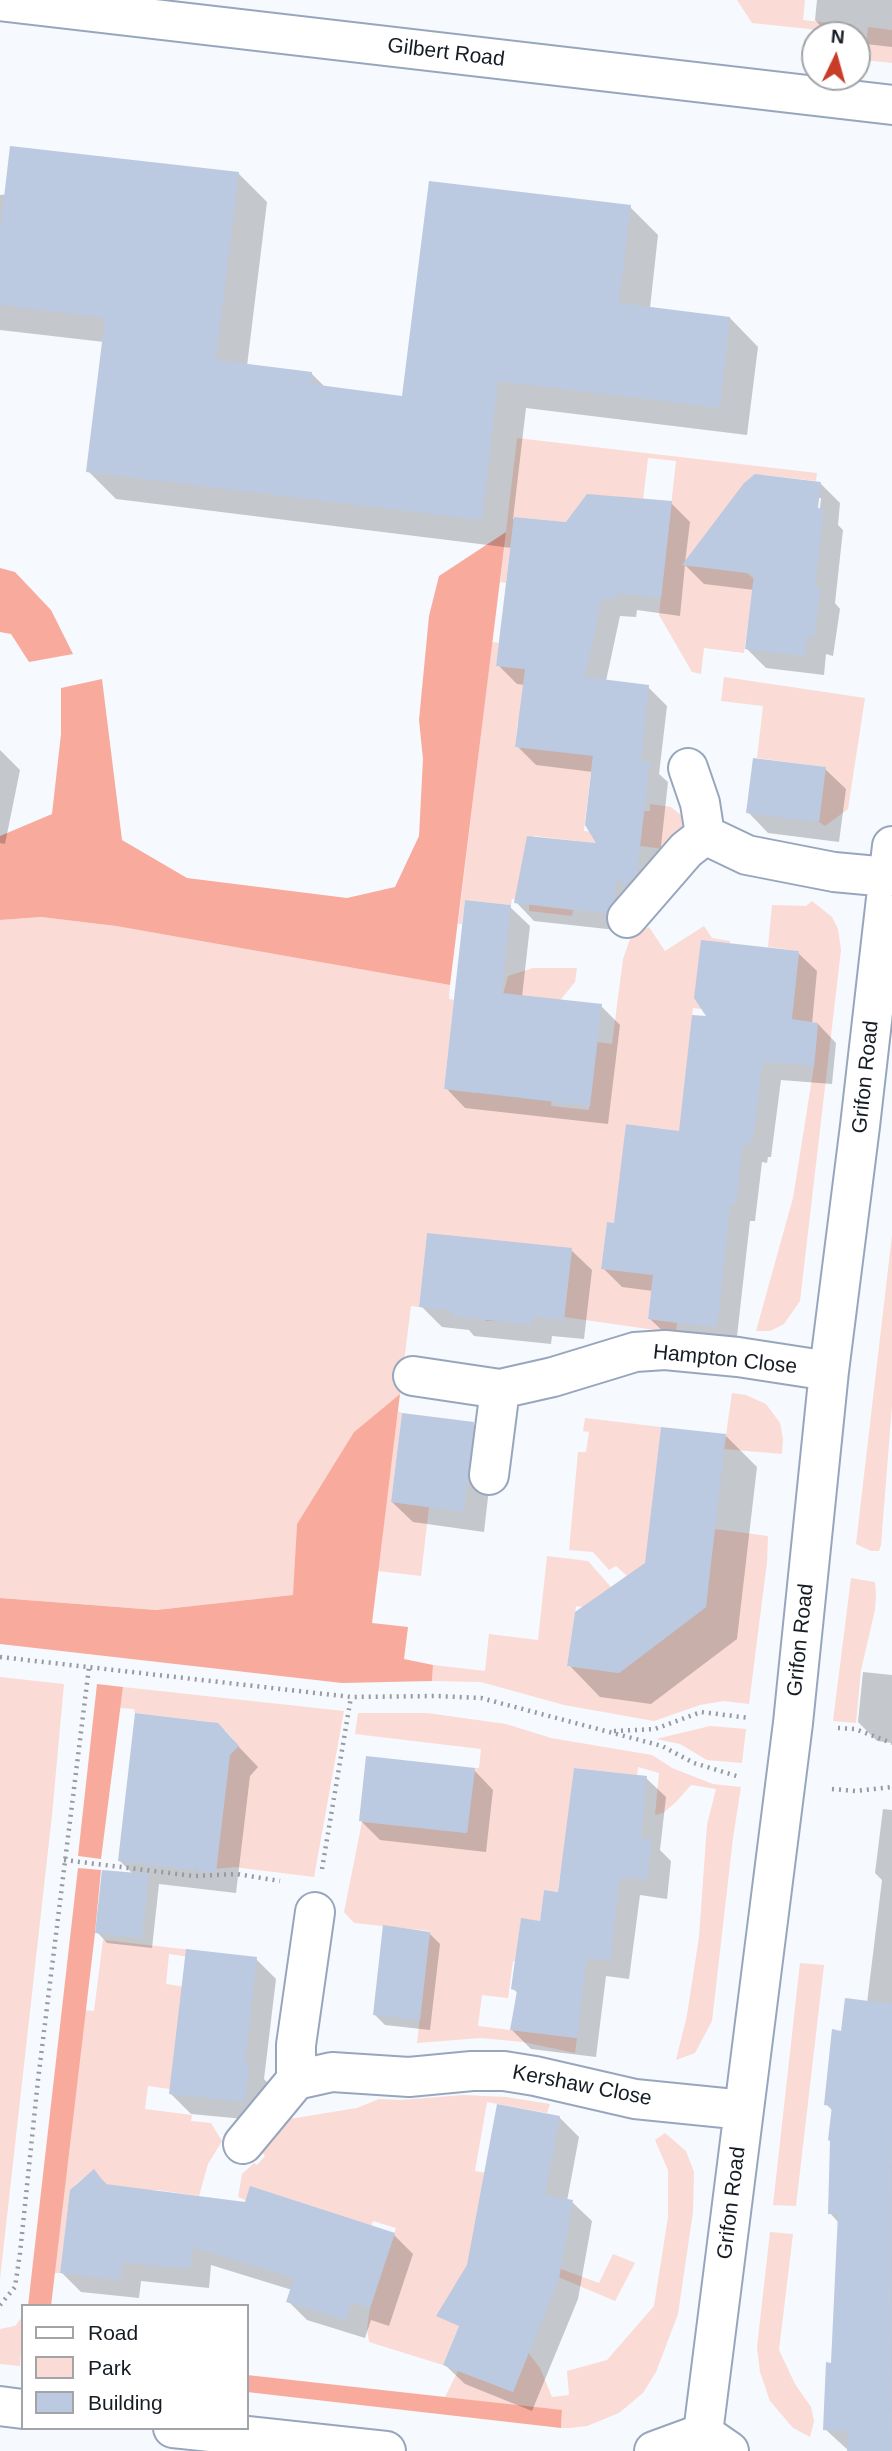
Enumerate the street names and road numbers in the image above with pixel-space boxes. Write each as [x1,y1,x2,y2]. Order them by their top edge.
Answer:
street label: Gilbert Road [386,33,506,73]
street label: Grifon Road [848,1019,884,1135]
street label: Hampton Close [652,1340,798,1380]
street label: Grifon Road [783,1582,819,1698]
street label: Kershaw Close [510,2060,654,2112]
street label: Grifon Road [713,2145,751,2261]

